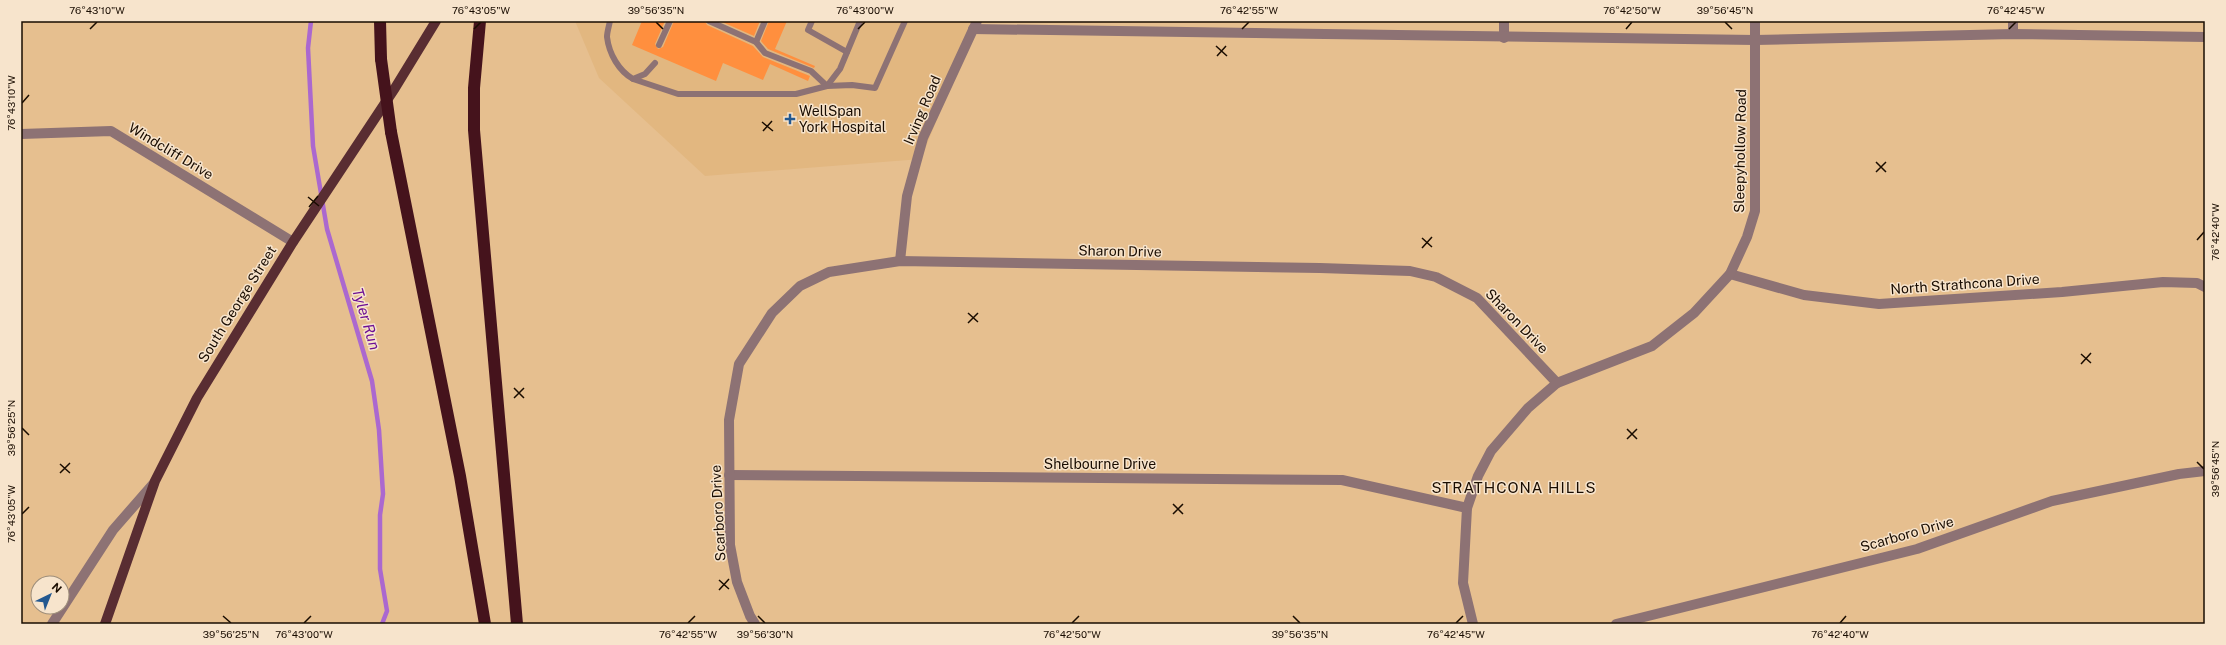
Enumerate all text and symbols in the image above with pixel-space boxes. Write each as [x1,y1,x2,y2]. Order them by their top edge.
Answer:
text: 76°43'10"W [69,4,125,16]
text: 76°43'05"W [452,4,510,16]
text: 39°56'35"N [628,4,684,16]
text: 76°43'00"W [836,4,894,16]
text: 76°42'55"W [1220,4,1278,16]
text: 76°42'50"W [1603,4,1661,16]
text: 39°56'45"N [1697,4,1753,16]
text: 76°42'45"W [1987,4,2045,16]
street label: Irving Road [900,73,944,147]
text: 76°43'10"W [5,75,17,131]
street label: Sleepyhollow Road [1731,89,1749,213]
place label: WellSpan York Hospital [799,103,886,135]
marker: WellSpan York Hospital [784,113,796,125]
street label: Windcliff Drive [126,119,216,183]
text: 76°42'40"W [2209,203,2221,261]
street label: Sharon Drive [1078,242,1162,260]
street label: South George Street [195,243,279,365]
street label: North Strathcona Drive [1890,271,2040,297]
street label: Sharon Drive [1482,285,1552,357]
water label: Tyler Run [349,286,384,352]
text: 39°56'25"N [5,400,17,456]
text: 39°56'45"N [2209,441,2221,497]
street label: Shelbourne Drive [1044,456,1156,472]
street label: Scarboro Drive [707,464,729,562]
district label: STRATHCONA HILLS [1432,479,1596,496]
text: 76°43'05"W [5,485,17,543]
street label: Scarboro Drive [1858,513,1956,555]
north arrow [30,575,70,615]
text: N [50,580,64,595]
text: 39°56'25"N [203,628,259,640]
text: 76°43'00"W [275,628,333,640]
text: 76°42'55"W [659,628,717,640]
text: 39°56'30"N [737,628,793,640]
text: 76°42'50"W [1043,628,1101,640]
text: 39°56'35"N [1272,628,1328,640]
text: 76°42'45"W [1427,628,1485,640]
text: 76°42'40"W [1811,628,1869,640]

